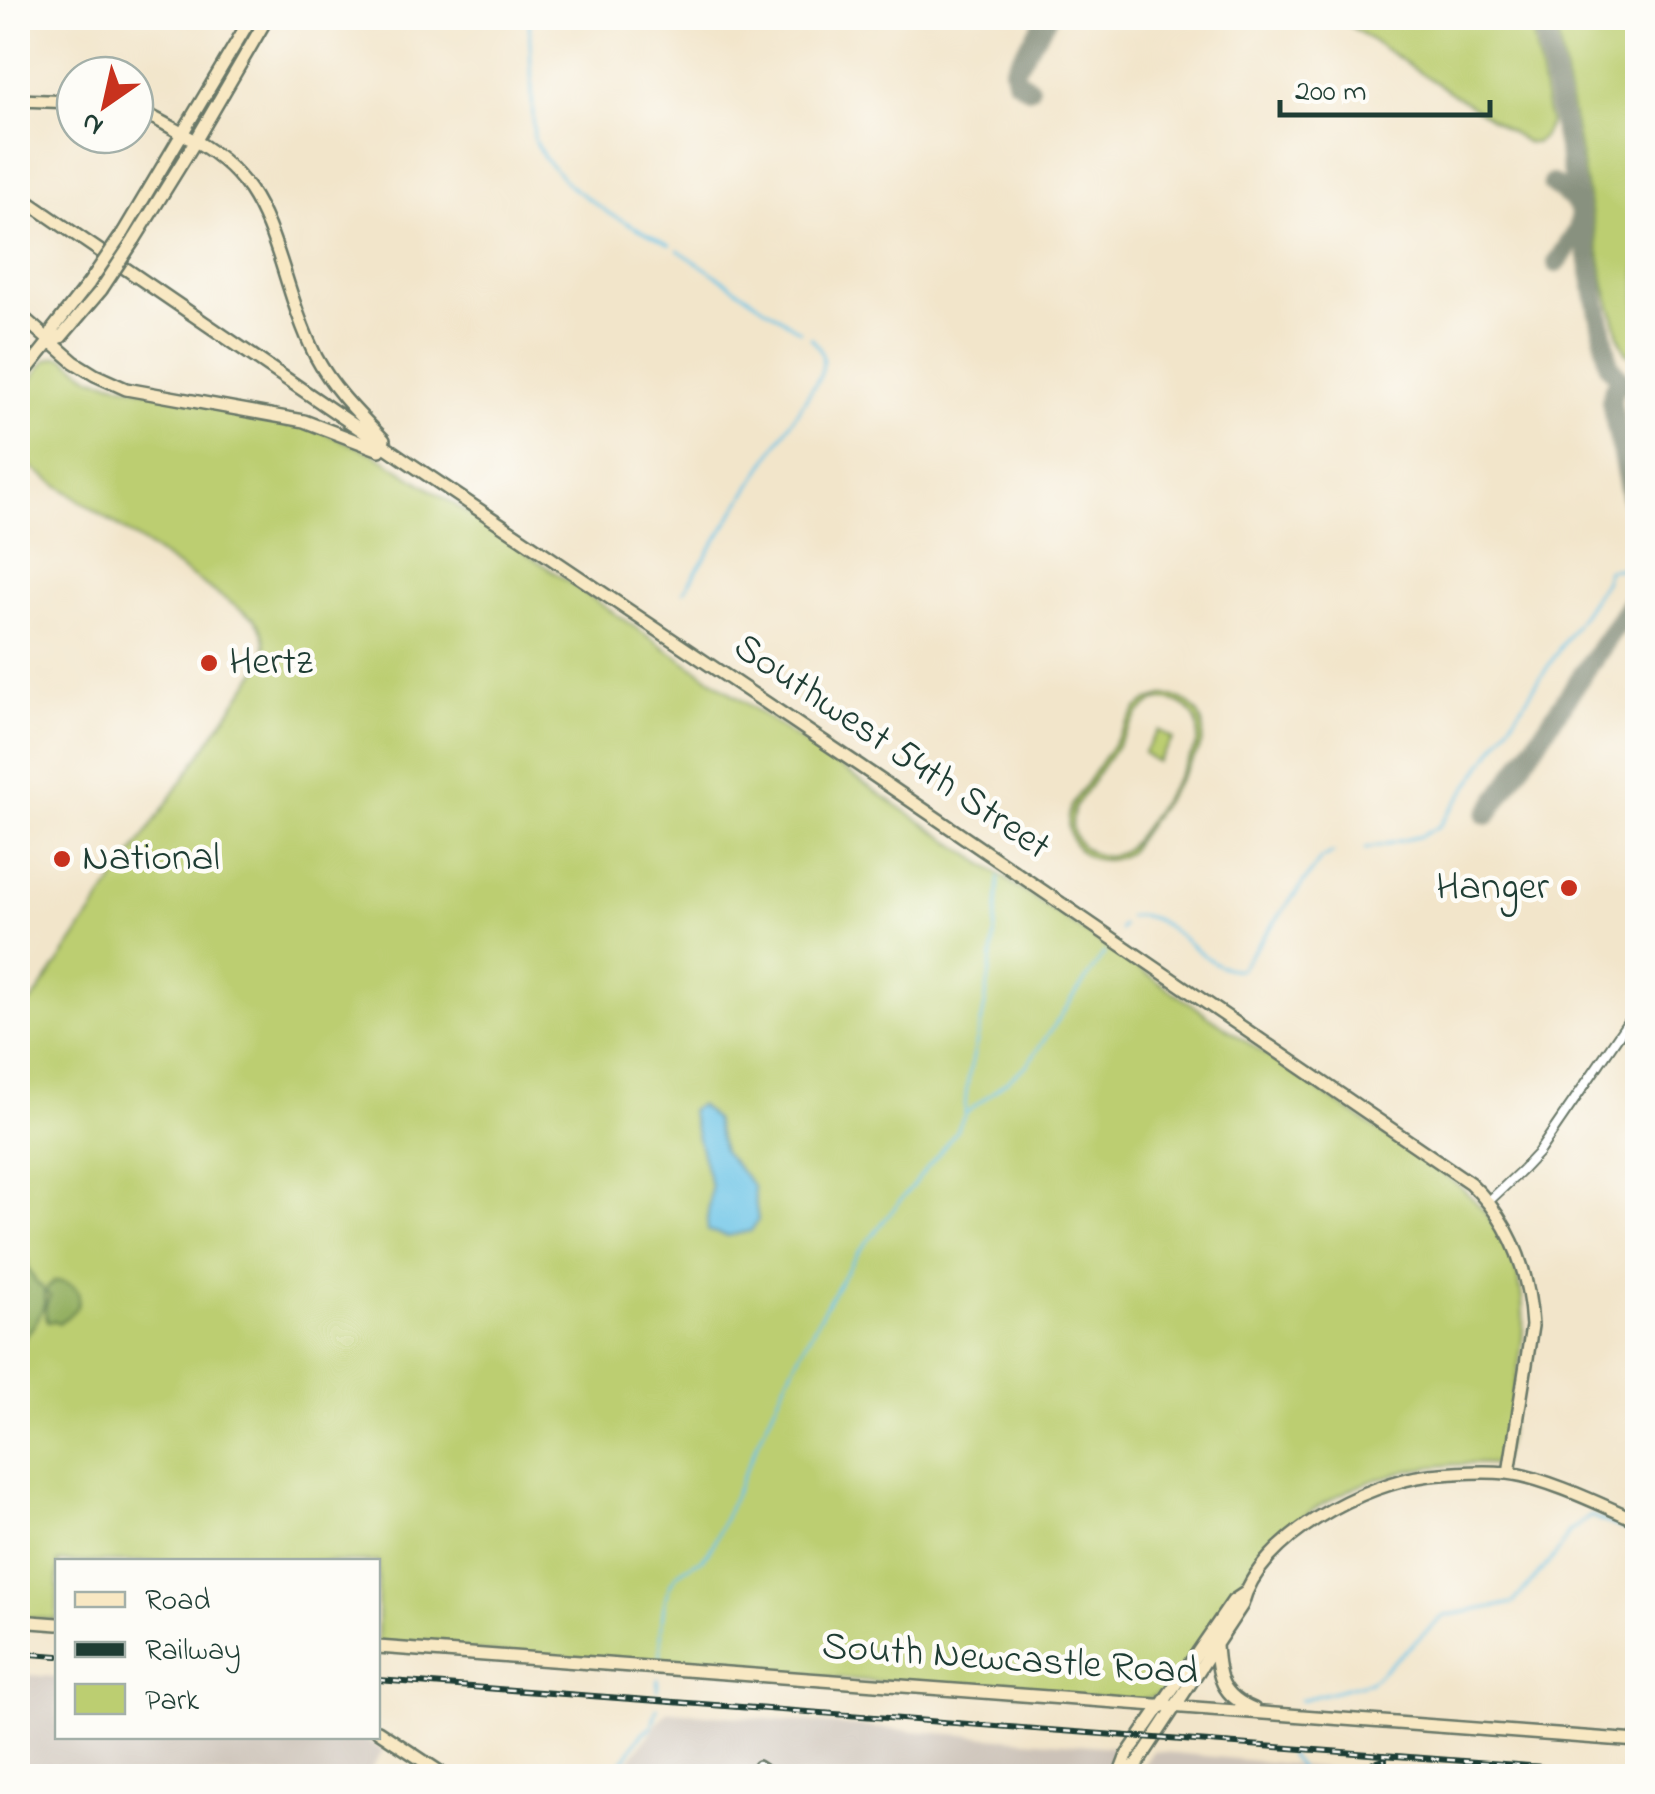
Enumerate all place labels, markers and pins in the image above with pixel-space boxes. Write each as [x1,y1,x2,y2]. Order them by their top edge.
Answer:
place label: Hertz [229,634,313,693]
marker: Hertz [198,652,220,674]
place label: National [82,830,220,889]
marker: National [51,848,73,870]
place label: Hanger [1436,859,1550,918]
marker: Hanger [1558,877,1580,899]

